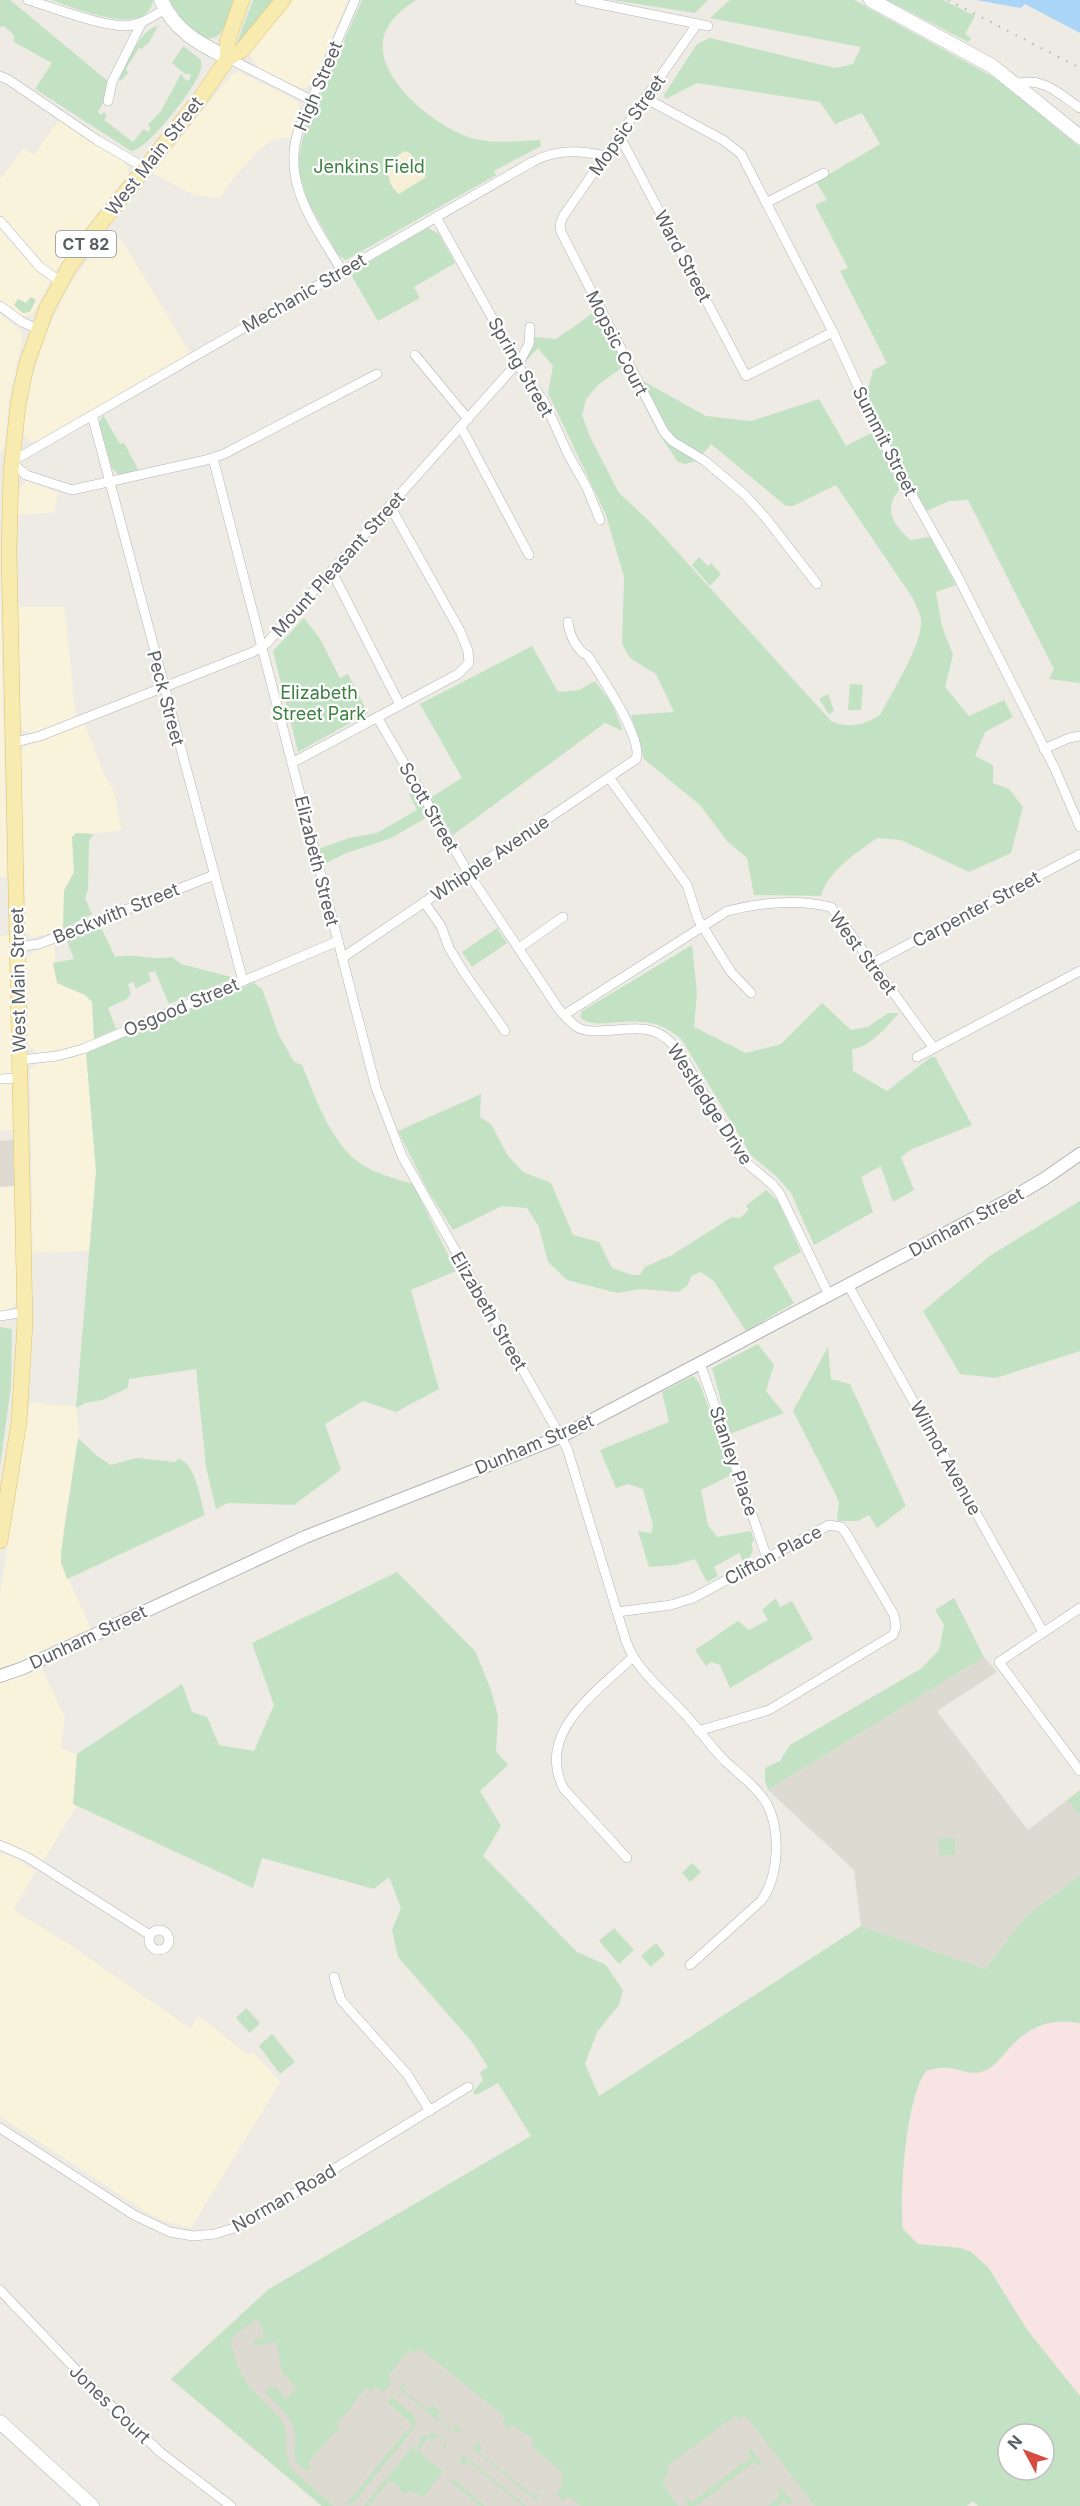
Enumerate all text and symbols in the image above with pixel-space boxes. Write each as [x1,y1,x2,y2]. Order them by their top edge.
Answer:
street label: High Street [290,38,346,134]
street label: Mopsic Street [585,71,670,179]
street label: West Main Street [101,92,207,220]
park label: Jenkins Field [313,156,425,177]
street label: Ward Street [650,207,716,305]
road number: CT 82 [56,231,116,257]
street label: Mechanic Street [239,249,369,337]
street label: Mopsic Court [582,287,652,399]
street label: Spring Street [484,313,558,421]
street label: Summit Street [848,383,922,499]
street label: Mount Pleasant Street [267,487,409,641]
street label: Peck Street [143,648,189,748]
park label: Elizabeth Street Park [272,682,366,724]
street label: Scott Street [395,759,463,856]
street label: Elizabeth Street [291,794,343,928]
street label: Whipple Avenue [427,811,553,905]
street label: Carpenter Street [909,867,1043,951]
street label: Beckwith Street [50,878,182,948]
street label: West Main Street [6,907,30,1053]
street label: West Street [825,907,901,999]
street label: Osgood Street [120,973,242,1041]
street label: Westledge Drive [663,1040,757,1168]
street label: Dunham Street [905,1183,1027,1261]
street label: Elizabeth Street [447,1248,532,1374]
street label: Wilmot Avenue [906,1397,986,1519]
street label: Stanley Place [705,1403,763,1519]
street label: Dunham Street [472,1410,596,1478]
street label: Clifton Place [721,1521,825,1589]
street label: Dunham Street [26,1601,150,1673]
street label: Norman Road [228,2160,340,2236]
street label: Jones Court [65,2360,155,2448]
north arrow [996,2422,1056,2482]
text: N [1003,2431,1026,2453]

